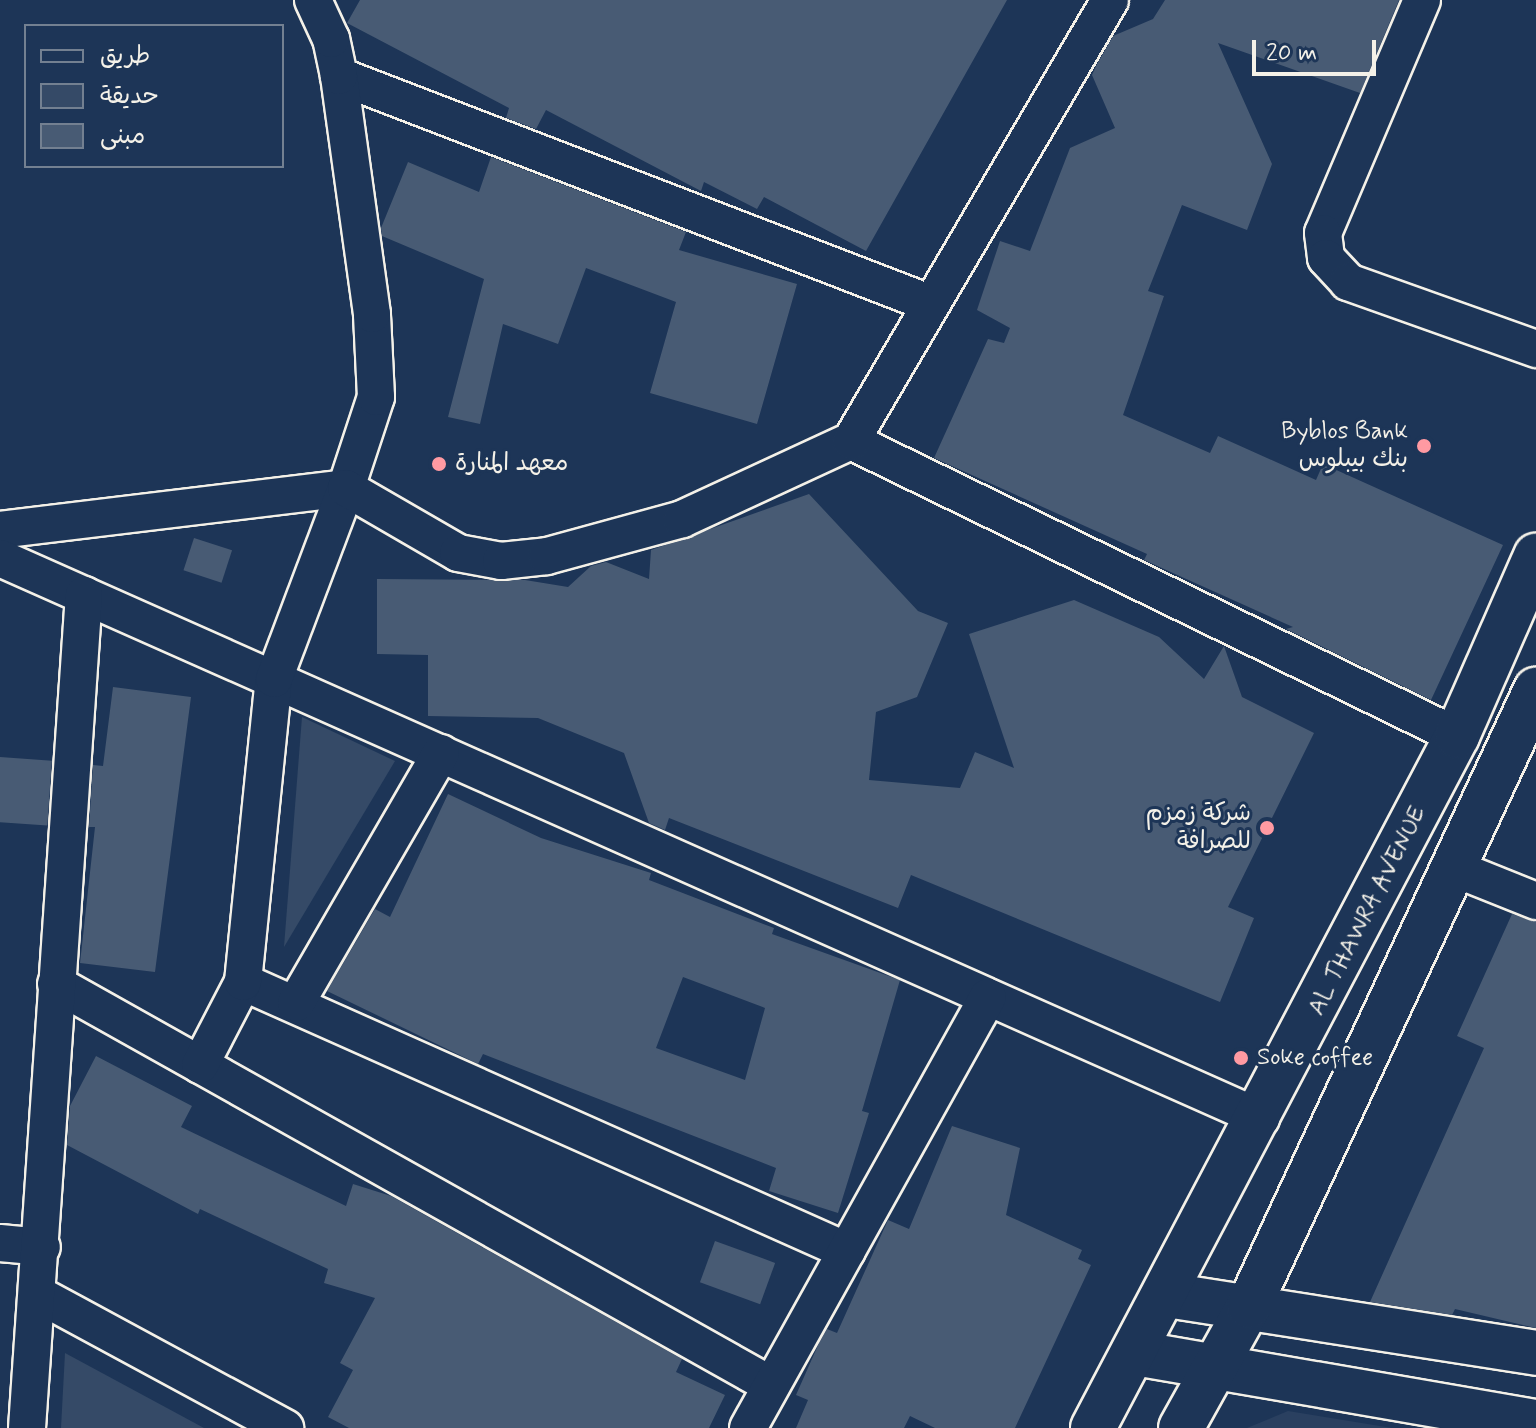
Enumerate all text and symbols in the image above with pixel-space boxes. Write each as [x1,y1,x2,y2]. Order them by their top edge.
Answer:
legend [24,24,284,168]
scale bar [1256,24,1380,74]
text: 20 m [1266,38,1317,69]
text: طريق [100,41,150,72]
text: حديقة [100,81,159,112]
text: مبنى [100,121,145,152]
place label: Byblos Bank بنك بيبلوس [1281,418,1408,474]
marker: Byblos Bank بنك بيبلوس [1415,437,1433,455]
place label: معهد المنارة [455,450,568,478]
marker: معهد المنارة [430,455,448,473]
place label: شركة زمزم للصرافة [1146,800,1251,856]
street label: AL THAWRA AVENUE [1304,803,1432,1019]
marker: شركة زمزم للصرافة [1258,819,1276,837]
place label: Soke coffee [1257,1044,1373,1072]
marker: Soke coffee [1232,1049,1250,1067]

